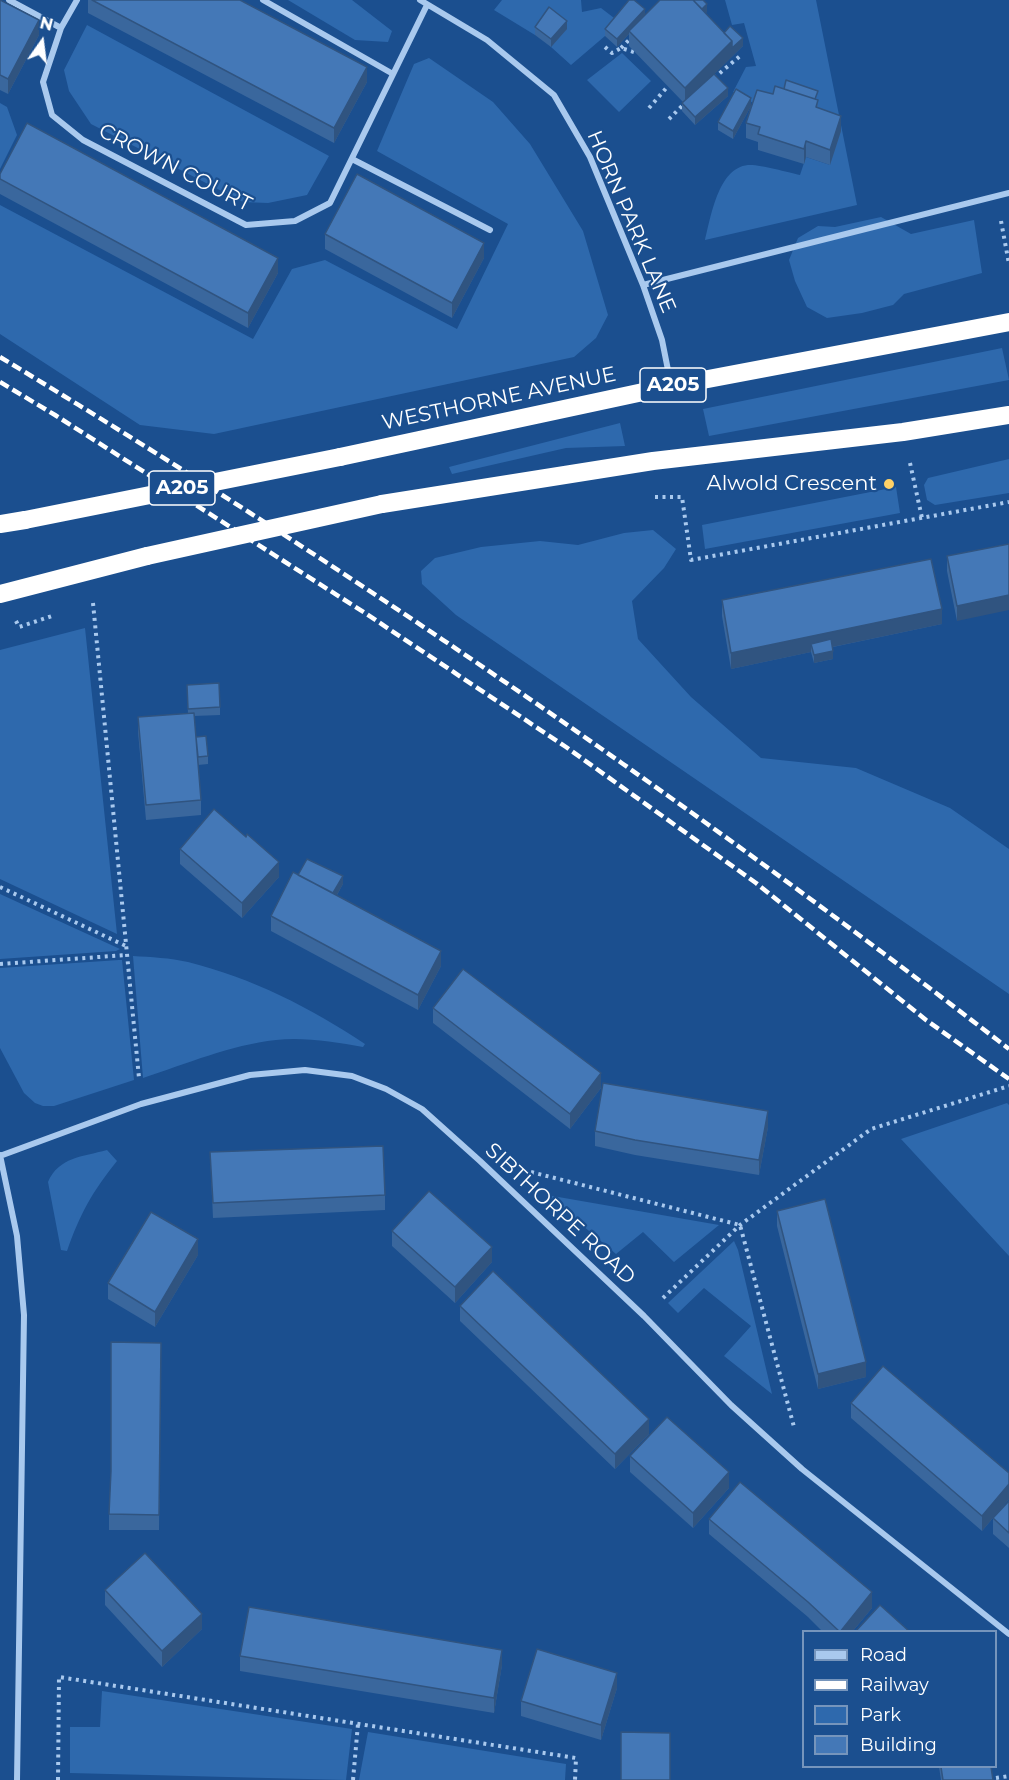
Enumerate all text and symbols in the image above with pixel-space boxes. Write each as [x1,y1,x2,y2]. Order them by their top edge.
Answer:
north arrow [12,12,72,72]
text: N [38,13,55,35]
street label: CROWN COURT [94,119,256,217]
street label: HORN PARK LANE [581,127,681,317]
street label: WESTHORNE AVENUE [380,362,618,436]
road number: A205 [640,368,706,402]
road number: A205 [149,471,215,505]
place label: Alwold Crescent [707,471,877,497]
marker: Alwold Crescent [882,477,896,491]
street label: SIBTHORPE ROAD [480,1138,640,1290]
legend [802,1630,997,1768]
text: Road [860,1644,907,1666]
text: Railway [860,1674,929,1696]
text: Park [860,1704,901,1726]
text: Building [860,1734,937,1756]

